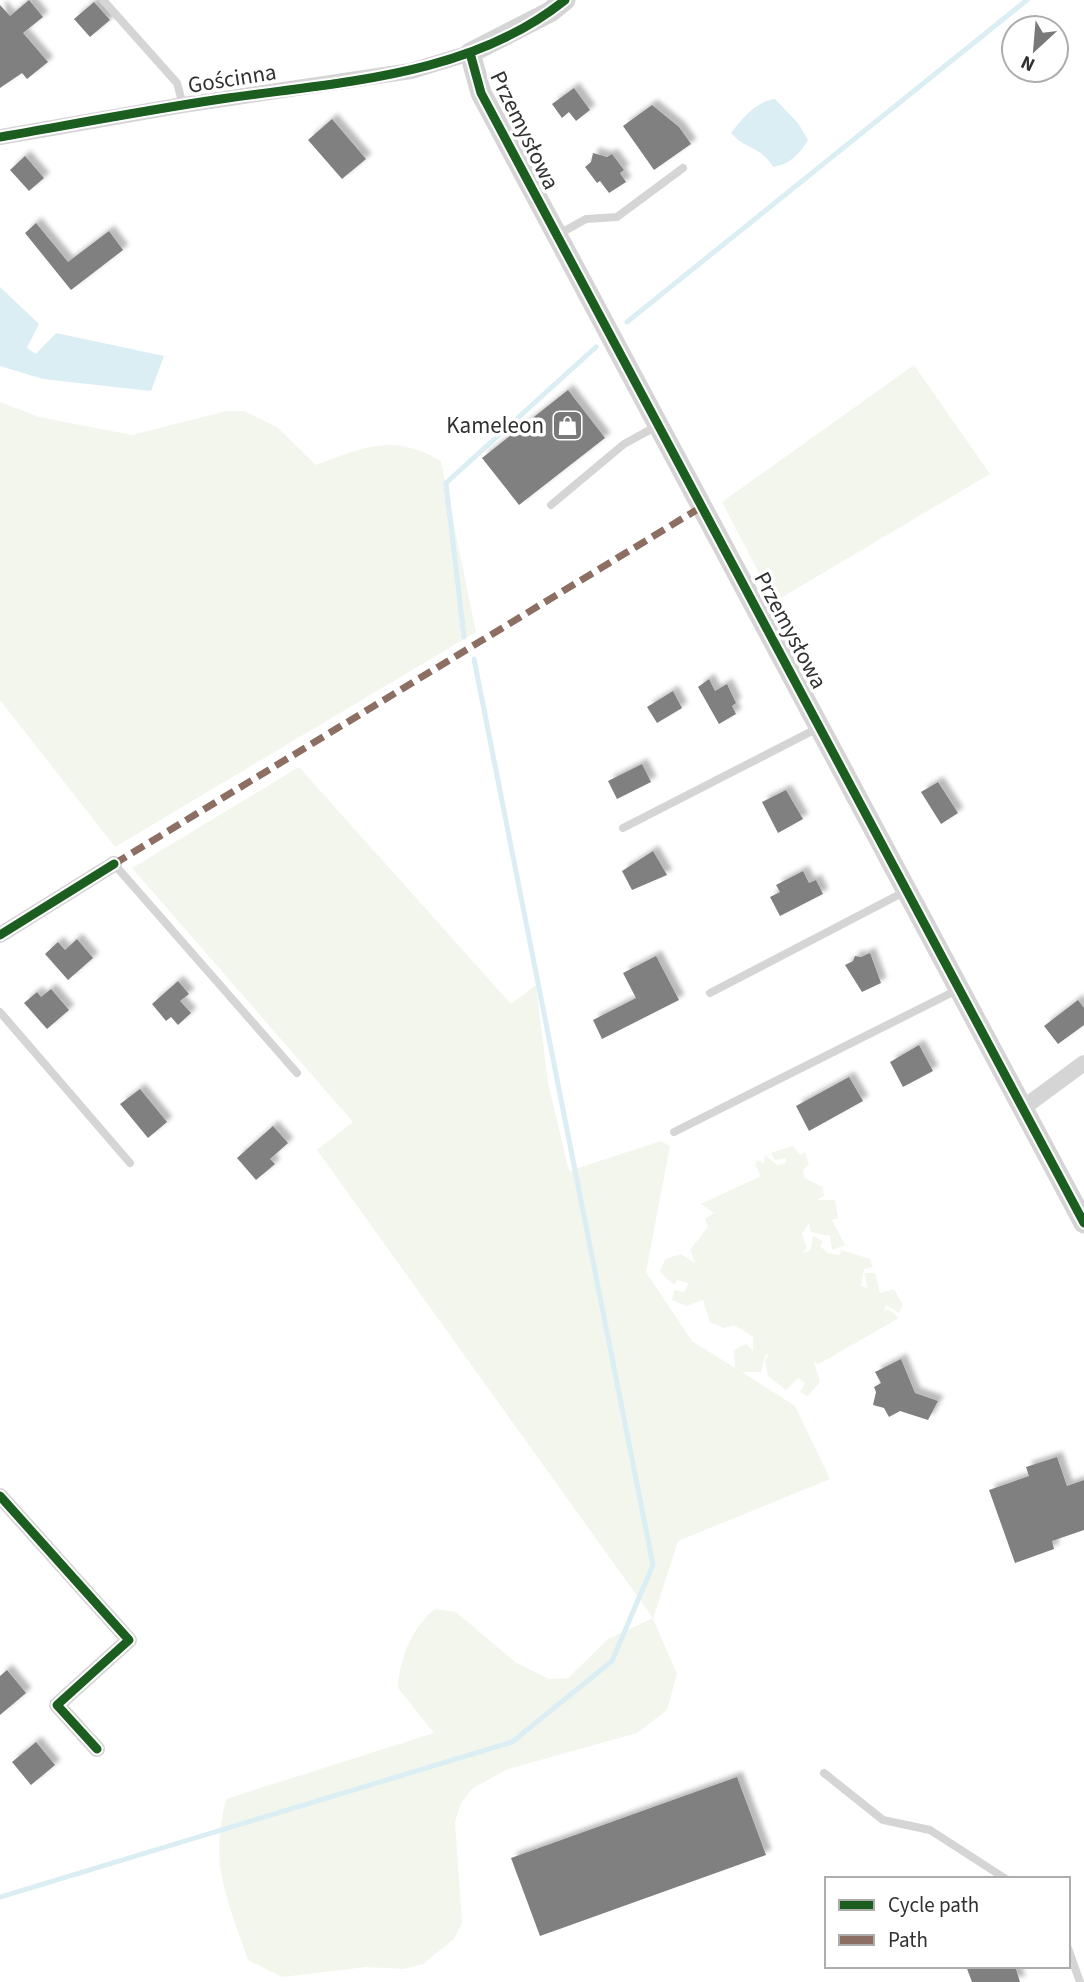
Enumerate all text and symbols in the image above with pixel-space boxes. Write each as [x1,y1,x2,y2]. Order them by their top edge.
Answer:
north arrow [1000,14,1070,84]
text: N [1017,48,1040,78]
street label: Gościnna [185,55,279,102]
street label: Przemysłowa [482,65,568,195]
shop icon: Kameleon [550,408,584,442]
place label: Kameleon [446,409,544,442]
street label: Przemysłowa [746,566,835,695]
legend [825,1877,1070,1968]
text: Cycle path [888,1890,979,1920]
text: Path [888,1925,928,1955]

